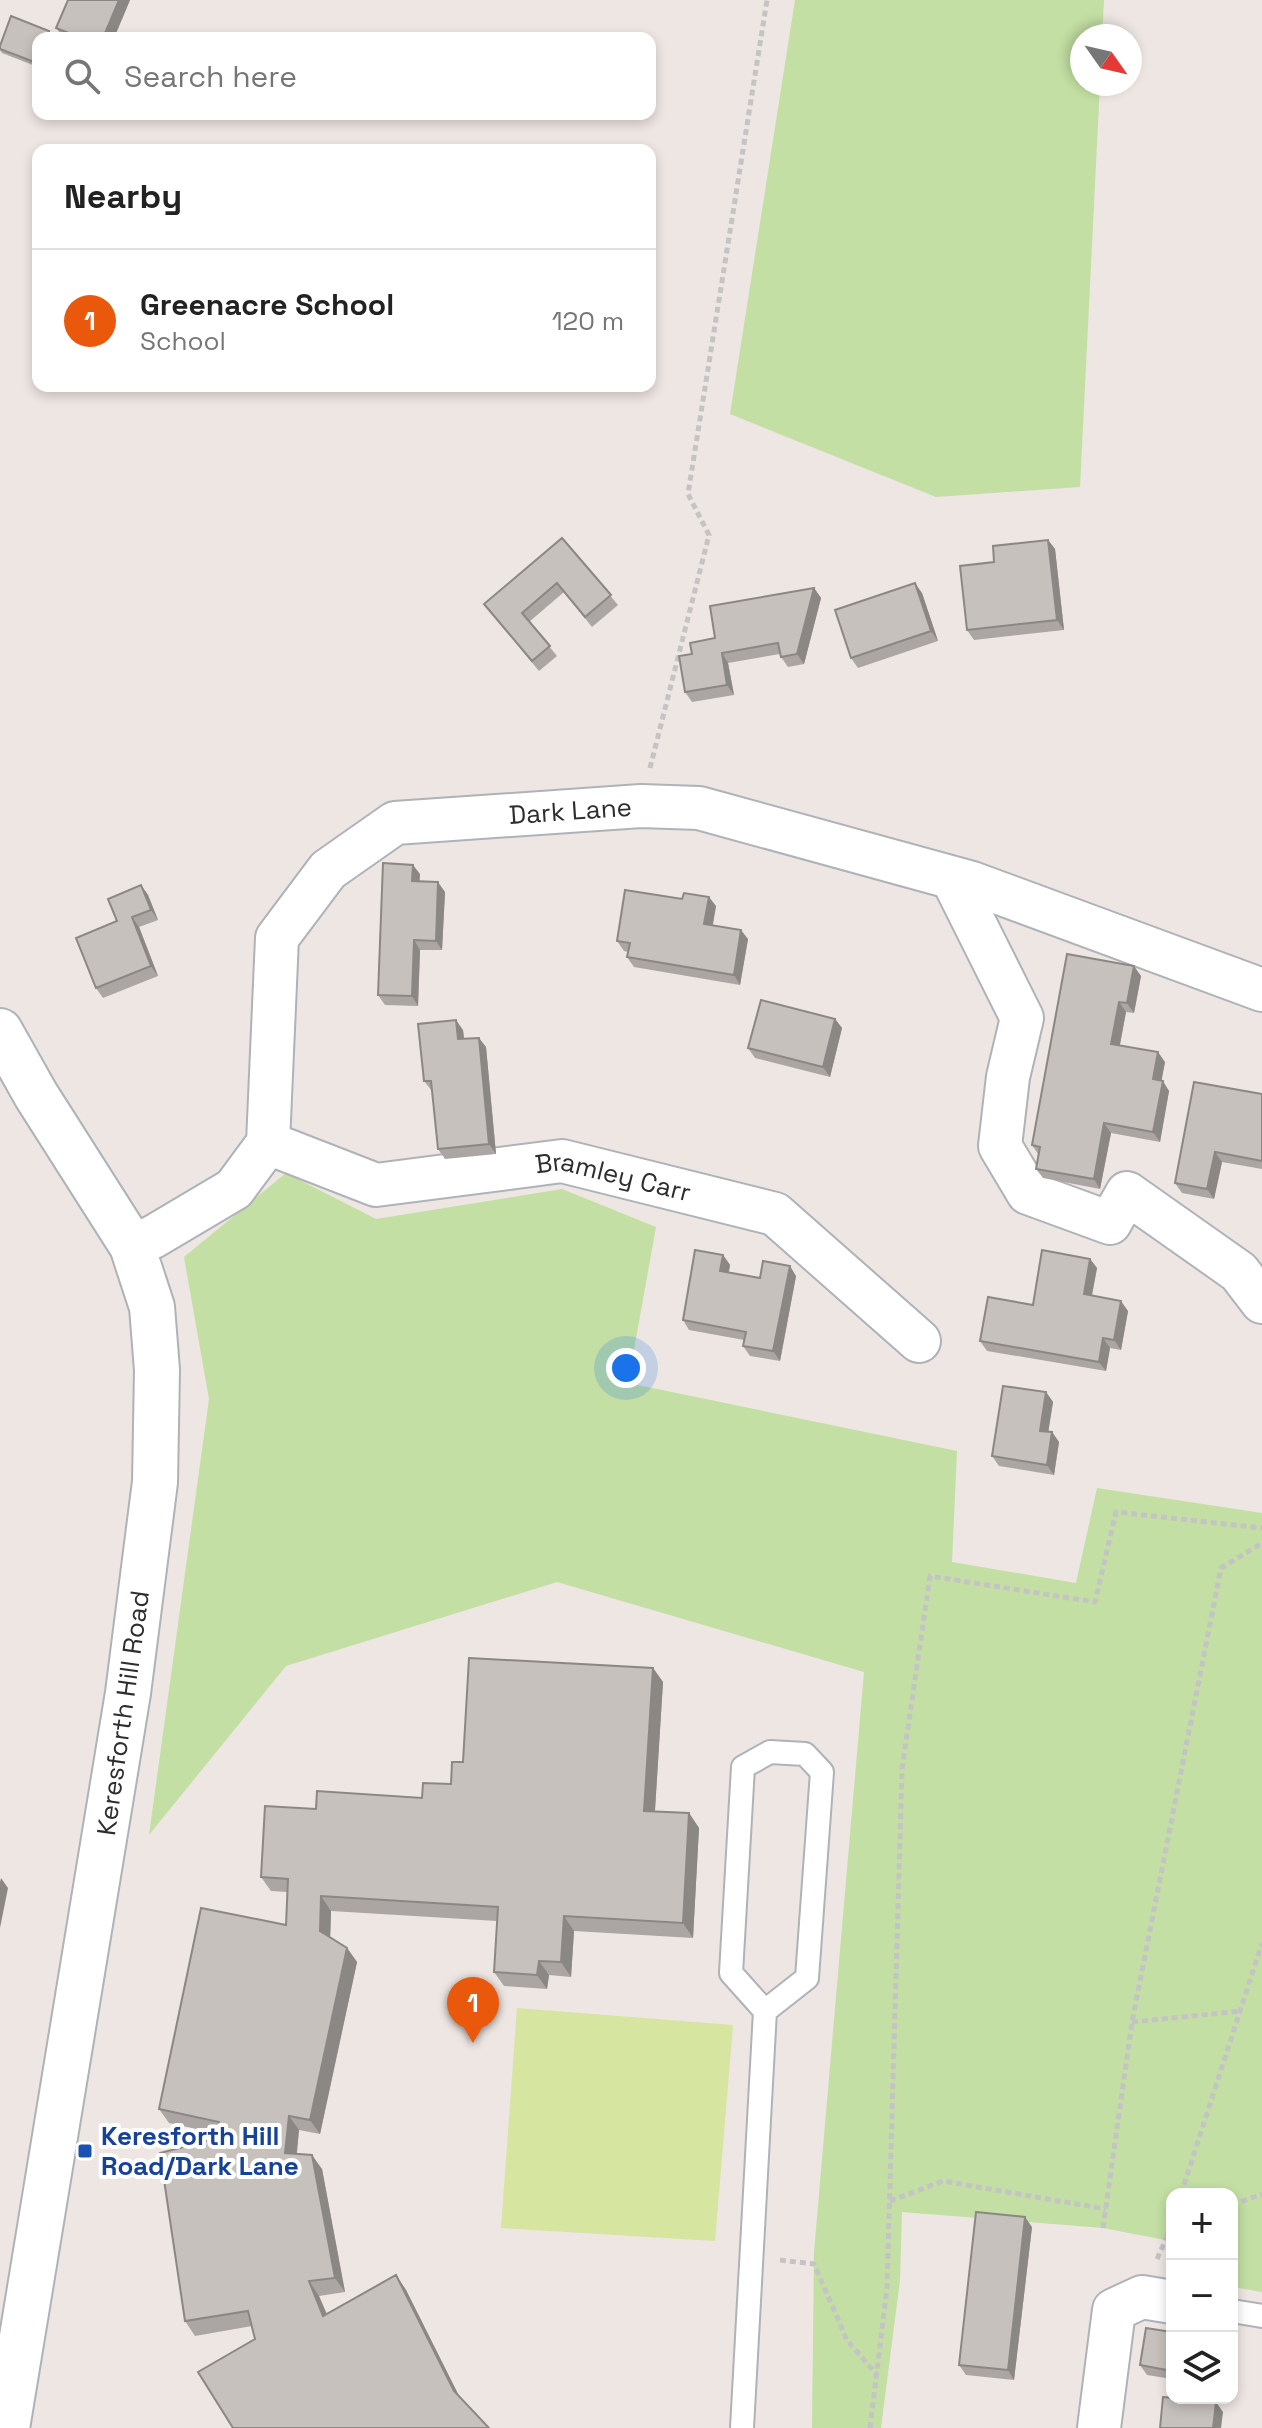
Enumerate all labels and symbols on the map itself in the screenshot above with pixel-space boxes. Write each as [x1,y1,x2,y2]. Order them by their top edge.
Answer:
north arrow [1070,24,1142,96]
street label: Dark Lane [508,790,633,832]
street label: Bramley Carr [533,1144,695,1209]
your location [606,1348,646,1388]
street label: Keresforth Hill Road [89,1588,157,1838]
pin: 1 [447,1977,499,2043]
place label: Keresforth Hill Road/Dark Lane [101,2119,299,2183]
marker: Keresforth Hill Road/Dark Lane [76,2142,94,2160]

